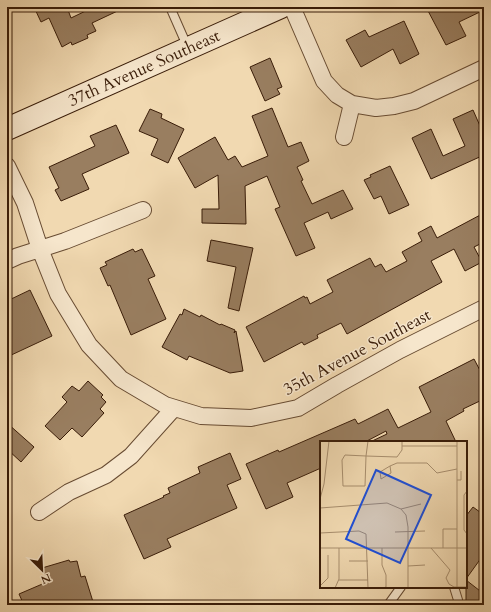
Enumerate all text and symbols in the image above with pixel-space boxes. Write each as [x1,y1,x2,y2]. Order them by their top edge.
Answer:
street label: 37th Avenue Southeast [64,24,224,112]
street label: 35th Avenue Southeast [279,303,435,401]
inset map [320,441,467,588]
north arrow [22,550,62,590]
text: N [38,570,53,588]

